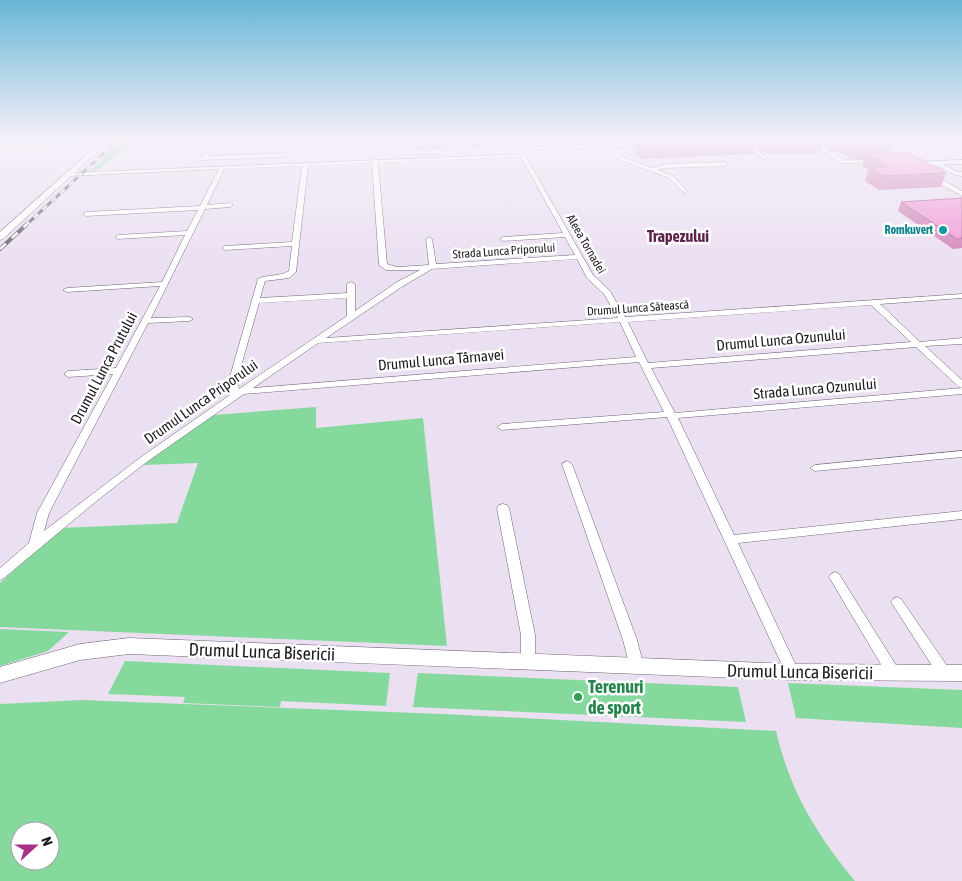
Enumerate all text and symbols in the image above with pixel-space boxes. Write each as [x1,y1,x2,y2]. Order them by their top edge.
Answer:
street label: Aleea Tornadei [563,212,609,276]
place label: Romkuvert [884,223,934,237]
marker: Romkuvert [937,224,949,236]
district label: Trapezului [647,227,709,245]
street label: Strada Lunca Priporului [452,240,556,262]
street label: Drumul Lunca Sătească [586,297,690,319]
street label: Drumul Lunca Prutului [67,309,140,427]
street label: Drumul Lunca Ozunului [716,325,846,354]
street label: Drumul Lunca Târnavei [377,346,505,373]
street label: Drumul Lunca Priporului [141,356,261,447]
street label: Strada Lunca Ozunului [753,375,877,402]
street label: Drumul Lunca Bisericii [188,638,336,665]
street label: Drumul Lunca Bisericii [727,660,873,683]
place label: Terenuri de sport [588,676,643,718]
marker: Terenuri de sport [572,691,584,703]
north arrow [10,821,60,871]
text: N [38,835,56,848]

